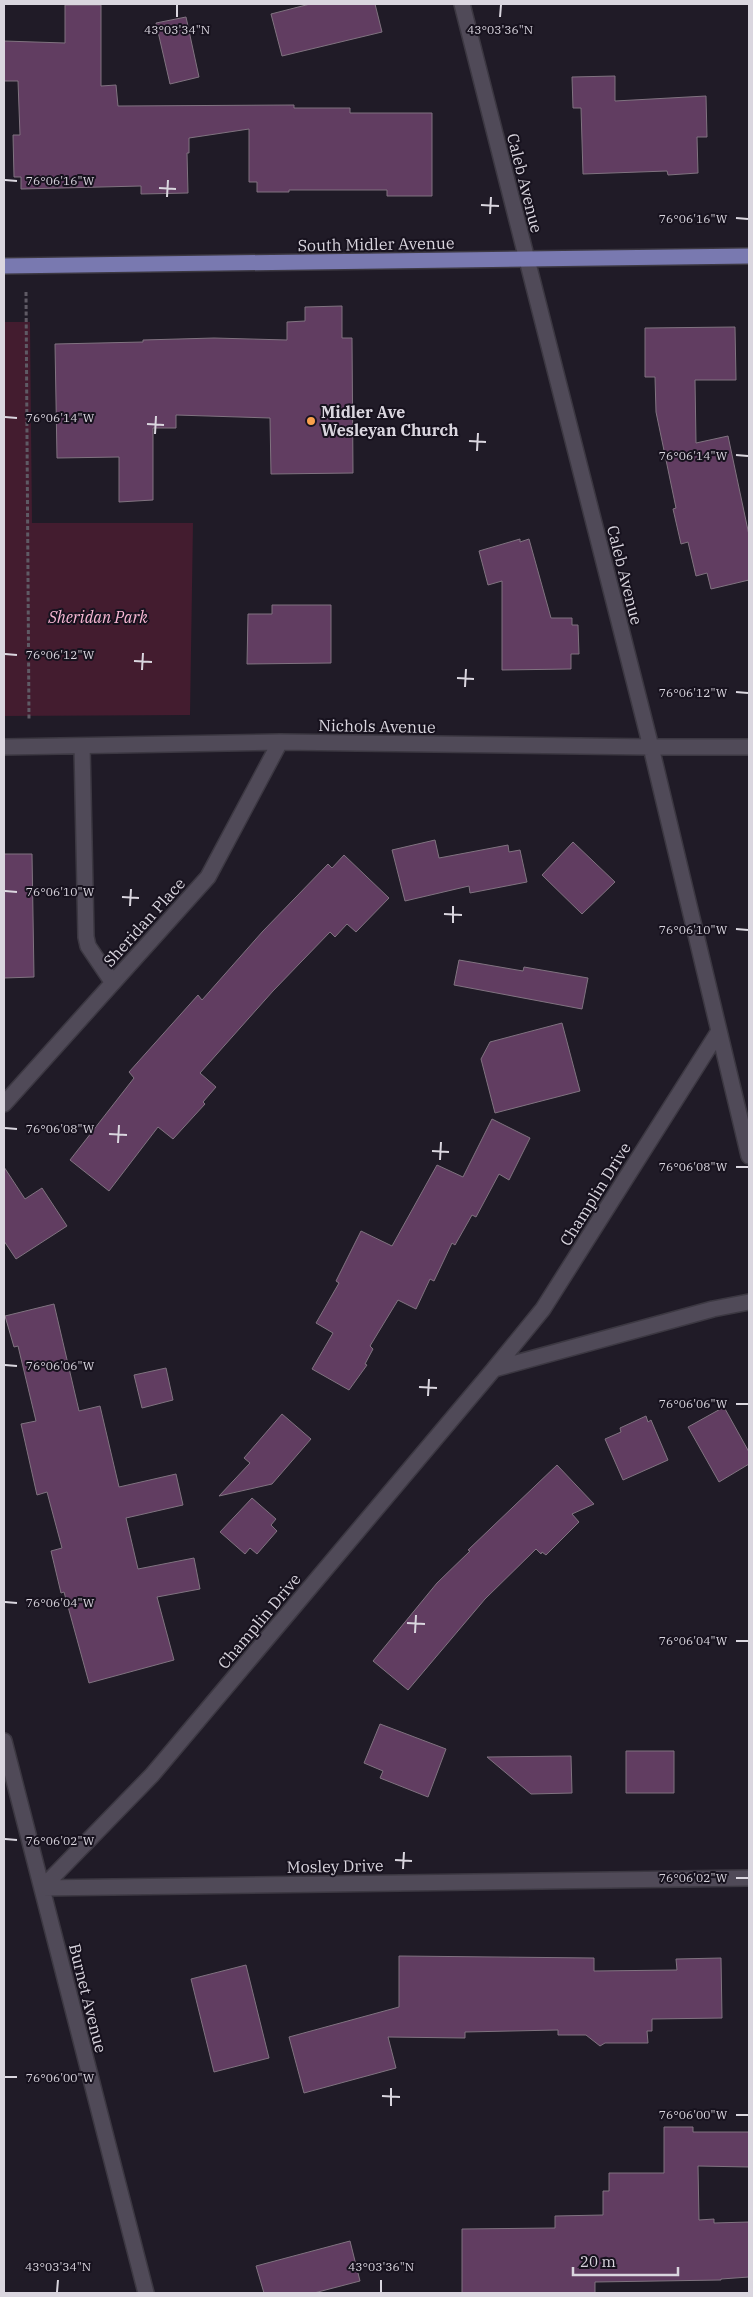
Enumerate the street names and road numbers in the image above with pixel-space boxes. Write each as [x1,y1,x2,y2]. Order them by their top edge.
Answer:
street label: Caleb Avenue [503,131,547,235]
street label: South Midler Avenue [297,233,455,255]
street label: Caleb Avenue [603,523,647,627]
street label: Nichols Avenue [318,715,436,737]
street label: Sheridan Place [99,873,189,971]
street label: Champlin Drive [555,1139,635,1249]
street label: Champlin Drive [213,1569,305,1673]
street label: Mosley Drive [286,1855,384,1877]
street label: Burnet Avenue [65,1941,111,2055]

